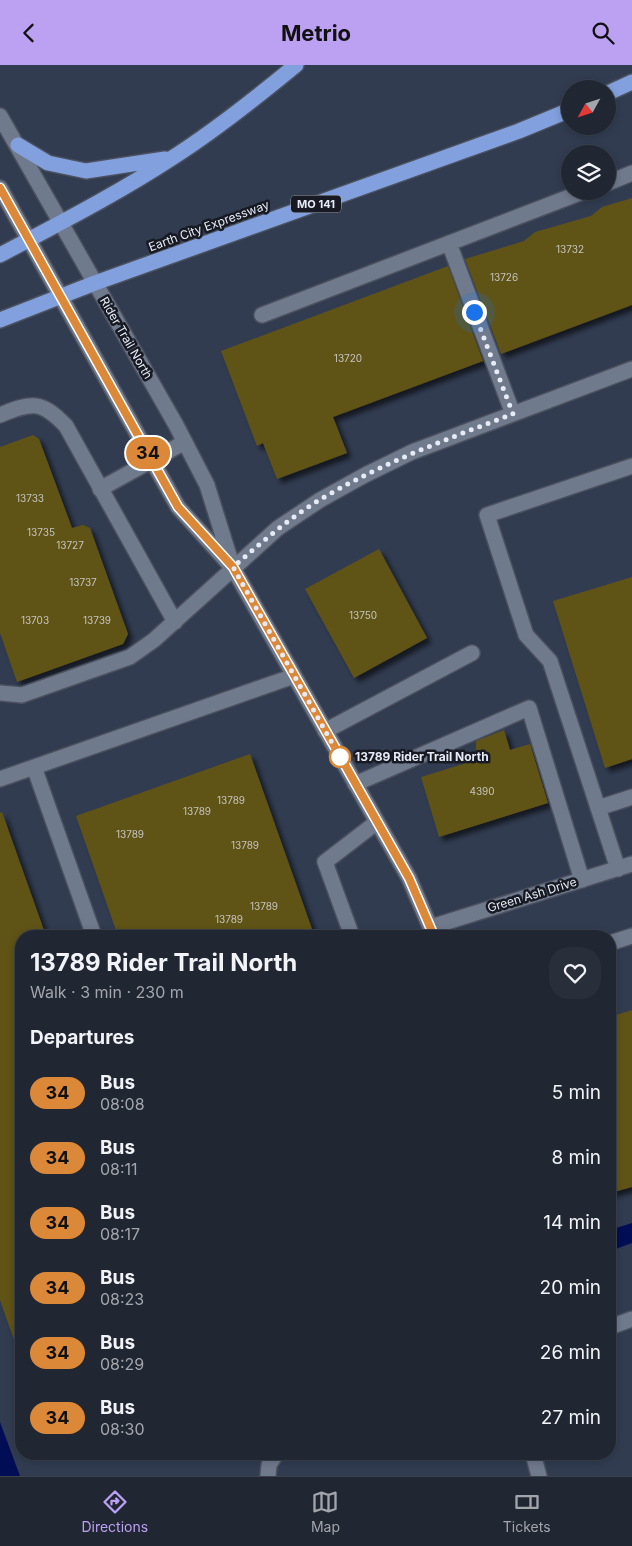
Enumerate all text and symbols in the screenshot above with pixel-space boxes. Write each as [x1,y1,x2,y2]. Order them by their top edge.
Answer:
icon: back [15,19,43,47]
icon: search [589,19,617,47]
text: Metrio [281,20,351,46]
north arrow [561,80,616,135]
map controls [561,80,616,200]
button: layers [561,145,616,200]
road number: MO 141 [291,195,341,213]
street label: Earth City Expressway [146,197,271,254]
house number: 13732 [556,243,584,255]
house number: 13726 [490,271,518,283]
street label: Rider Trail North [97,294,156,381]
your location [462,300,487,325]
house number: 13720 [334,352,362,364]
line badge: 34 [126,437,170,469]
text: 34 [136,442,160,463]
house number: 13733 [16,492,44,504]
house number: 13735 [27,526,55,538]
house number: 13727 [56,539,84,551]
house number: 13737 [69,576,97,588]
house number: 13750 [349,609,377,621]
house number: 13703 [21,614,49,626]
house number: 13739 [83,614,111,626]
marker: 13789 Rider Trail North [329,746,351,768]
place label: 13789 Rider Trail North [355,749,489,764]
house number: 4390 [469,785,495,797]
house number: 13789 [217,794,245,806]
house number: 13789 [183,805,211,817]
house number: 13789 [116,828,144,840]
house number: 13789 [231,839,259,851]
street label: Green Ash Drive [485,874,578,915]
house number: 13789 [250,900,278,912]
house number: 13789 [215,913,243,925]
button: heart [549,947,601,999]
text: 13789 Rider Trail North [30,948,297,977]
text: Walk · 3 min · 230 m [30,982,184,1002]
text: Departures [30,1026,134,1049]
text: Bus [100,1071,135,1094]
text: 5 min [552,1081,601,1104]
text: 34 [46,1082,69,1103]
text: 08:08 [100,1094,145,1114]
text: Bus [100,1136,135,1159]
text: 8 min [551,1146,601,1169]
text: 34 [46,1147,69,1168]
text: 08:11 [100,1159,138,1179]
text: Bus [100,1201,135,1224]
text: 14 min [543,1211,601,1234]
text: 34 [46,1212,69,1233]
text: 08:17 [100,1224,140,1244]
text: Bus [100,1266,135,1289]
text: 20 min [540,1276,601,1299]
text: 34 [46,1277,69,1298]
text: 08:23 [100,1289,144,1309]
text: Bus [100,1331,135,1354]
text: 26 min [540,1341,601,1364]
text: 34 [46,1342,69,1363]
text: 08:29 [100,1354,144,1374]
text: Bus [100,1396,135,1419]
text: 27 min [541,1406,601,1429]
text: 34 [46,1407,69,1428]
text: 08:30 [100,1419,145,1439]
tab: Directions [81,1488,148,1535]
tab: Map [311,1488,340,1535]
tab: Tickets [503,1488,551,1535]

